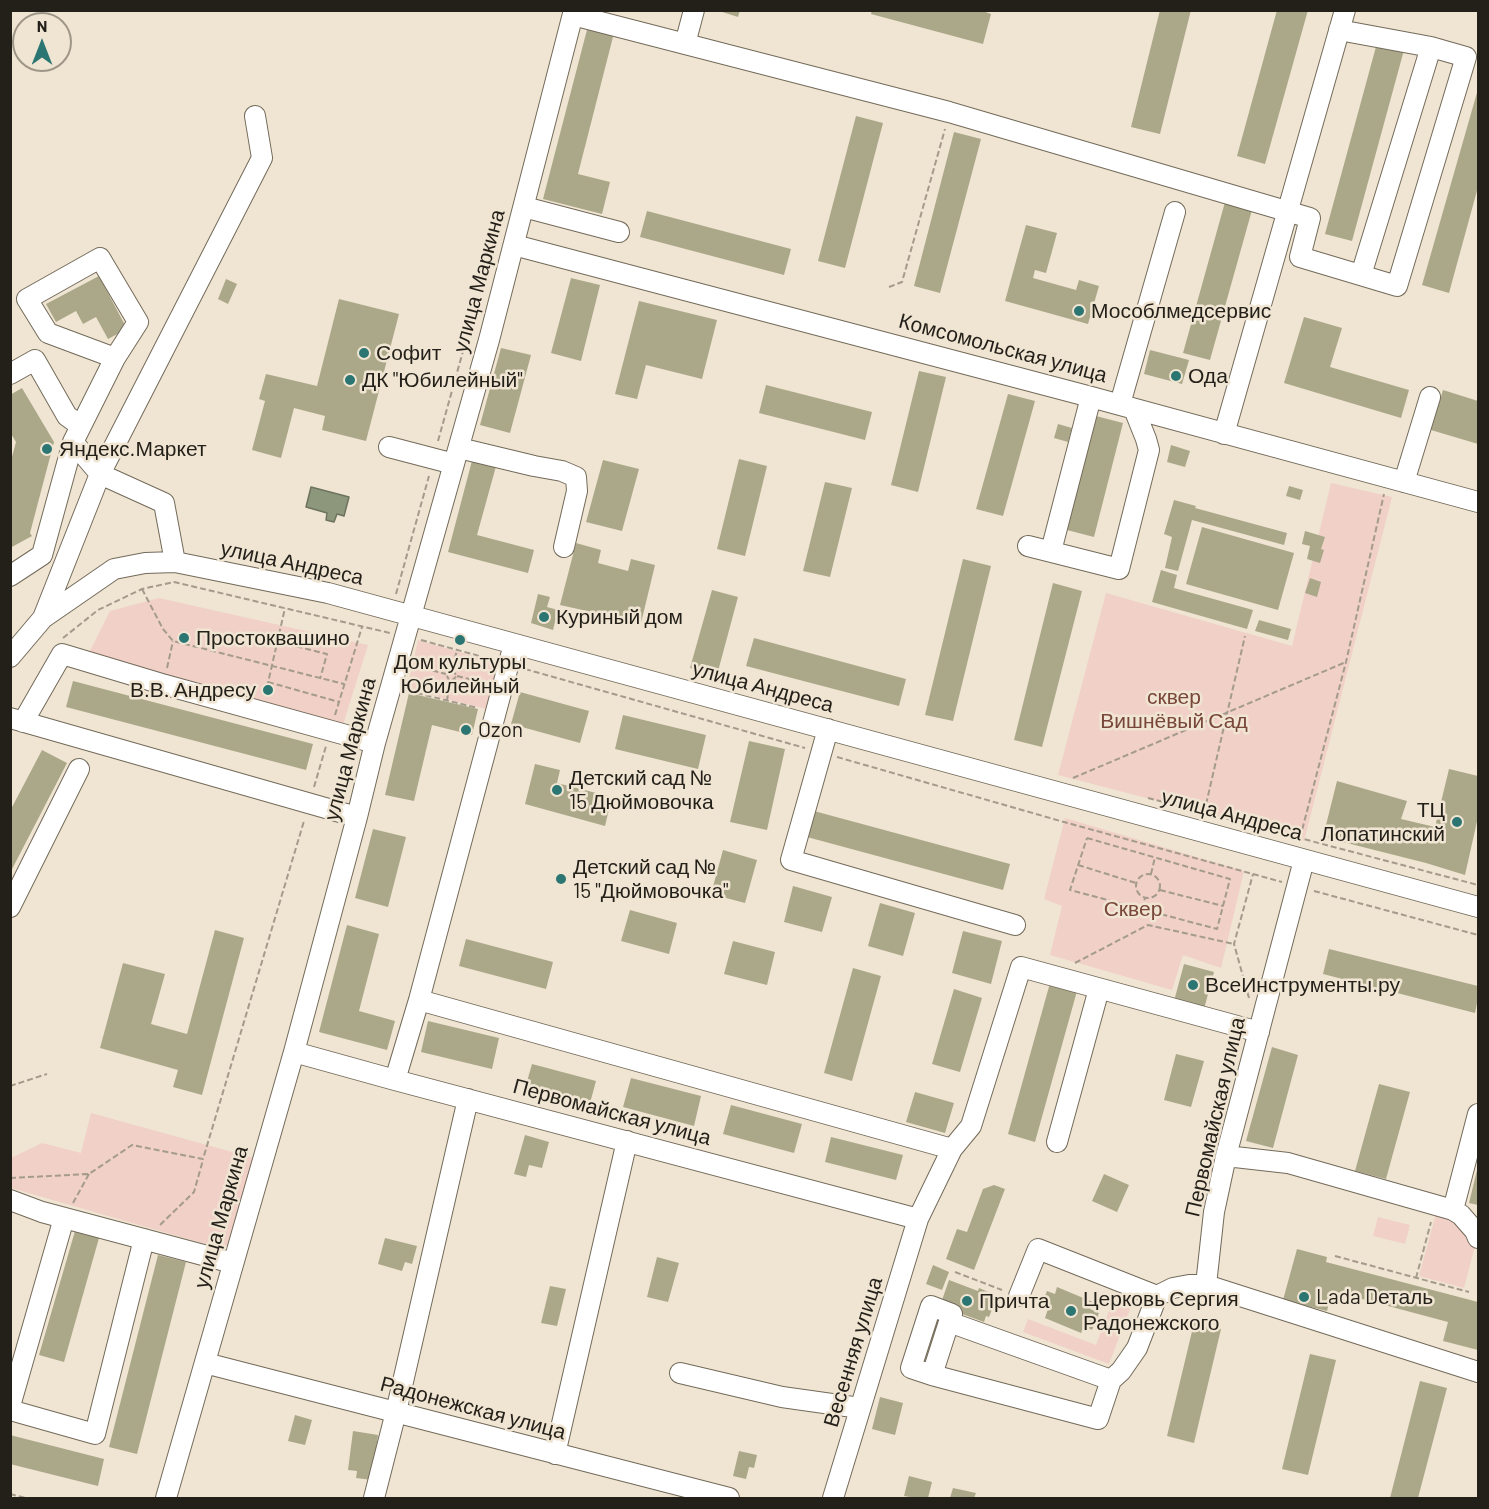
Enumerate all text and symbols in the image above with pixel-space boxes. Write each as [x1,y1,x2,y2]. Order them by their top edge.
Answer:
north arrow [12,12,72,72]
text: N [37,16,47,35]
street label: улица Маркина [448,207,510,355]
place label: Мособлмедсервис [1091,298,1271,324]
marker: Мособлмедсервис [1072,304,1086,318]
street label: Комсомольская улица [896,308,1110,388]
place label: Софит [376,340,441,366]
marker: Софит [357,346,371,360]
place label: Ода [1188,363,1228,389]
place label: ДК "Юбилейный" [362,367,523,393]
marker: Ода [1169,369,1183,383]
marker: ДК "Юбилейный" [343,373,357,387]
place label: Яндекс.Маркет [59,436,207,462]
marker: Яндекс.Маркет [40,442,54,456]
street label: улица Андреса [218,536,366,590]
place label: Куриный дом [556,604,683,630]
marker: Куриный дом [537,610,551,624]
place label: Простоквашино [196,625,350,651]
marker: Простоквашино [177,631,191,645]
marker: Дом культуры Юбилейный [453,633,467,647]
place label: Дом культуры Юбилейный [394,649,526,699]
street label: улица Андреса [690,656,836,718]
street label: улица Маркина [319,675,381,823]
place label: В.В. Андресу [130,677,256,703]
marker: В.В. Андресу [261,683,275,697]
park label: сквер Вишнёвый Сад [1100,684,1248,734]
place label: Ozon [478,717,523,743]
marker: Ozon [459,723,473,737]
place label: Детский сад № 15 Дюймовочка [569,765,714,815]
marker: Детский сад № 15 Дюймовочка [550,783,564,797]
street label: улица Андреса [1159,784,1305,846]
place label: ТЦ Лопатинский [1321,797,1445,847]
marker: ТЦ Лопатинский [1450,815,1464,829]
place label: Детский сад № 15 "Дюймовочка" [573,854,729,904]
marker: Детский сад № 15 "Дюймовочка" [554,872,568,886]
park label: Сквер [1104,896,1162,922]
place label: ВсеИнструменты.ру [1205,972,1400,998]
marker: ВсеИнструменты.ру [1186,978,1200,992]
street label: Первомайская улица [1180,1015,1250,1219]
street label: Первомайская улица [510,1073,714,1151]
street label: улица Маркина [189,1143,253,1291]
street label: Весенняя улица [818,1274,888,1430]
place label: Lada Dеталь [1316,1284,1433,1310]
place label: Церковь Сергия Радонежского [1083,1286,1239,1336]
place label: Причта [979,1288,1050,1314]
marker: Lada Dеталь [1297,1290,1311,1304]
marker: Причта [960,1294,974,1308]
marker: Церковь Сергия Радонежского [1064,1304,1078,1318]
street label: Радонежская улица [377,1371,569,1445]

